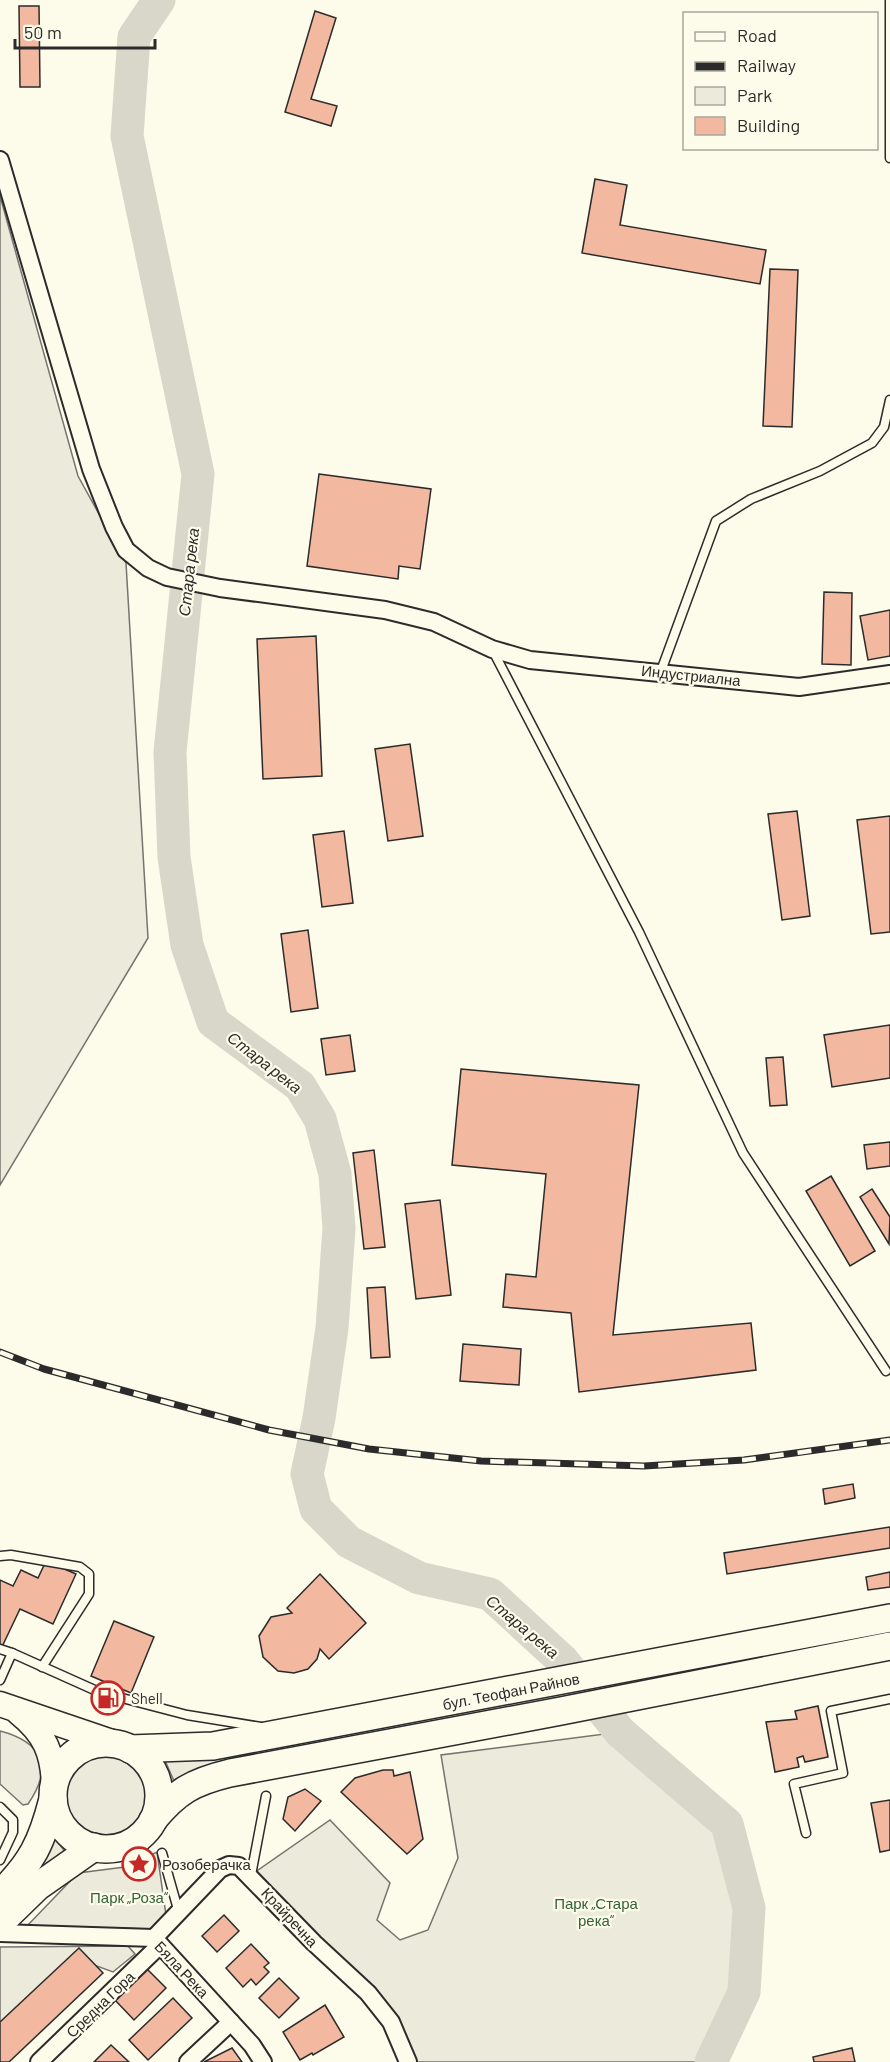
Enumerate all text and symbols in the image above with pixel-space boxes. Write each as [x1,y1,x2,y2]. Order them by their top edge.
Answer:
scale bar [15,12,154,50]
legend [683,12,878,150]
text: 50 m [24,21,62,43]
text: Road [737,24,777,46]
text: Railway [737,54,796,76]
text: Park [737,84,772,106]
text: Building [737,114,800,136]
water label: Стара река [174,527,202,617]
street label: Индустриална [640,661,742,689]
water label: Стара река [224,1027,306,1097]
water label: Стара река [483,1590,563,1662]
street label: бул. Теофан Райнов [441,1669,581,1713]
fuel station icon: Shell [90,1680,126,1716]
place label: Shell [131,1689,163,1707]
place icon: Розоберачка [121,1846,157,1882]
place label: Розоберачка [162,1855,251,1873]
street label: Крайречна [258,1884,322,1951]
park label: Парк „Роза“ [90,1888,168,1906]
park label: Парк „Стара река“ [554,1894,639,1929]
street label: Бяла Река [151,1937,213,2002]
street label: Средна Гора [62,1967,138,2041]

